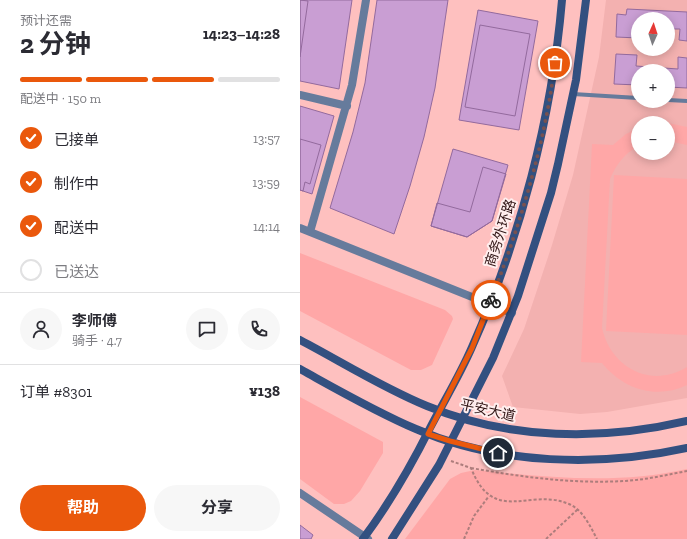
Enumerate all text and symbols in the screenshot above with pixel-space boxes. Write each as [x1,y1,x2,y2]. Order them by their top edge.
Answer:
north arrow [631,12,675,56]
map controls [631,12,675,160]
text: 预计还需 [20,13,72,28]
text: 14:23–14:28 [203,25,280,43]
text: 2 分钟 [20,28,91,60]
pin [538,46,572,80]
icon: bag [544,52,566,74]
button: + [631,64,675,108]
text: 配送中 · 150 m [20,91,101,106]
button: − [631,116,675,160]
icon: check [20,127,42,149]
text: 已接单 [54,131,99,149]
text: 13:57 [253,131,280,146]
icon: check [20,171,42,193]
text: 制作中 [54,175,99,193]
text: 13:59 [252,175,280,190]
street label: 商务外环路 [482,197,519,269]
icon: check [20,215,42,237]
text: 配送中 [54,219,99,237]
text: 14:14 [253,219,280,234]
text: 已送达 [54,263,99,281]
courier [471,280,511,320]
icon: bike [480,289,502,311]
button: person [20,308,62,350]
button: chat [186,308,228,350]
button: phone [238,308,280,350]
text: 李师傅 [72,312,117,330]
text: 骑手 · 4.7 [72,333,122,348]
text: ¥138 [249,382,280,400]
text: 订单 #8301 [20,383,92,401]
street label: 平安大道 [459,396,517,425]
pin [481,436,515,470]
icon: home [487,442,509,464]
button: 帮助 [20,485,146,531]
button: 分享 [154,485,280,531]

